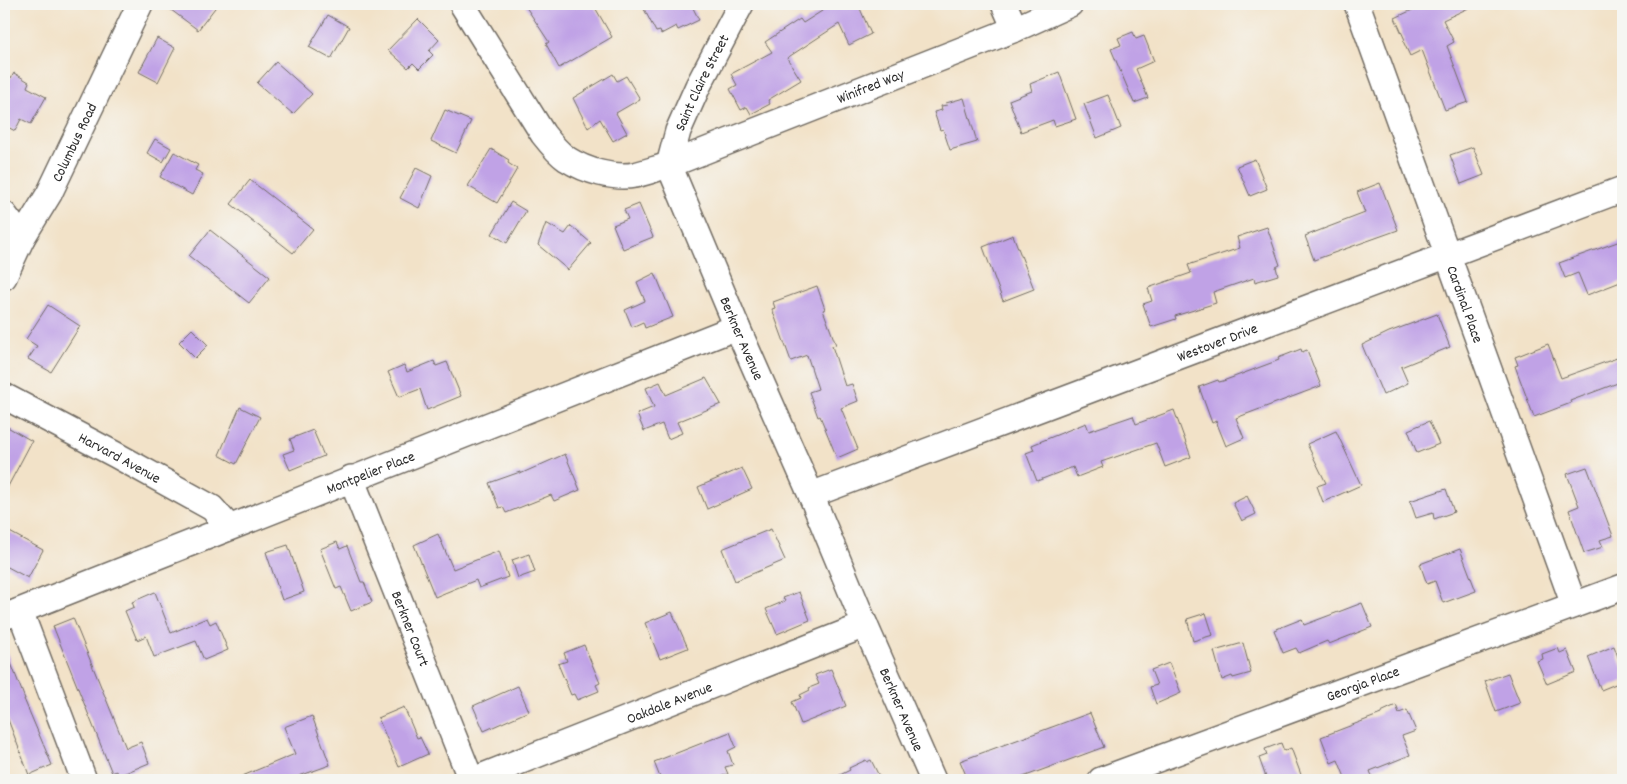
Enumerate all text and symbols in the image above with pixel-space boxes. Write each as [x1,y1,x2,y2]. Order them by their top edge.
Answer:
street label: Saint Claire Street [670,31,736,135]
street label: Winifred Way [834,64,909,111]
street label: Columbus Road [47,100,104,186]
street label: Cardinal Place [1439,263,1488,347]
street label: Berkner Avenue [713,294,768,385]
street label: Westover Drive [1174,318,1262,369]
street label: Harvard Avenue [74,428,164,491]
street label: Montpelier Place [324,446,419,501]
street label: Berkner Court [384,588,434,671]
street label: Georgia Place [1324,661,1403,709]
street label: Berkner Avenue [872,665,928,756]
street label: Oakdale Avenue [624,677,717,731]

